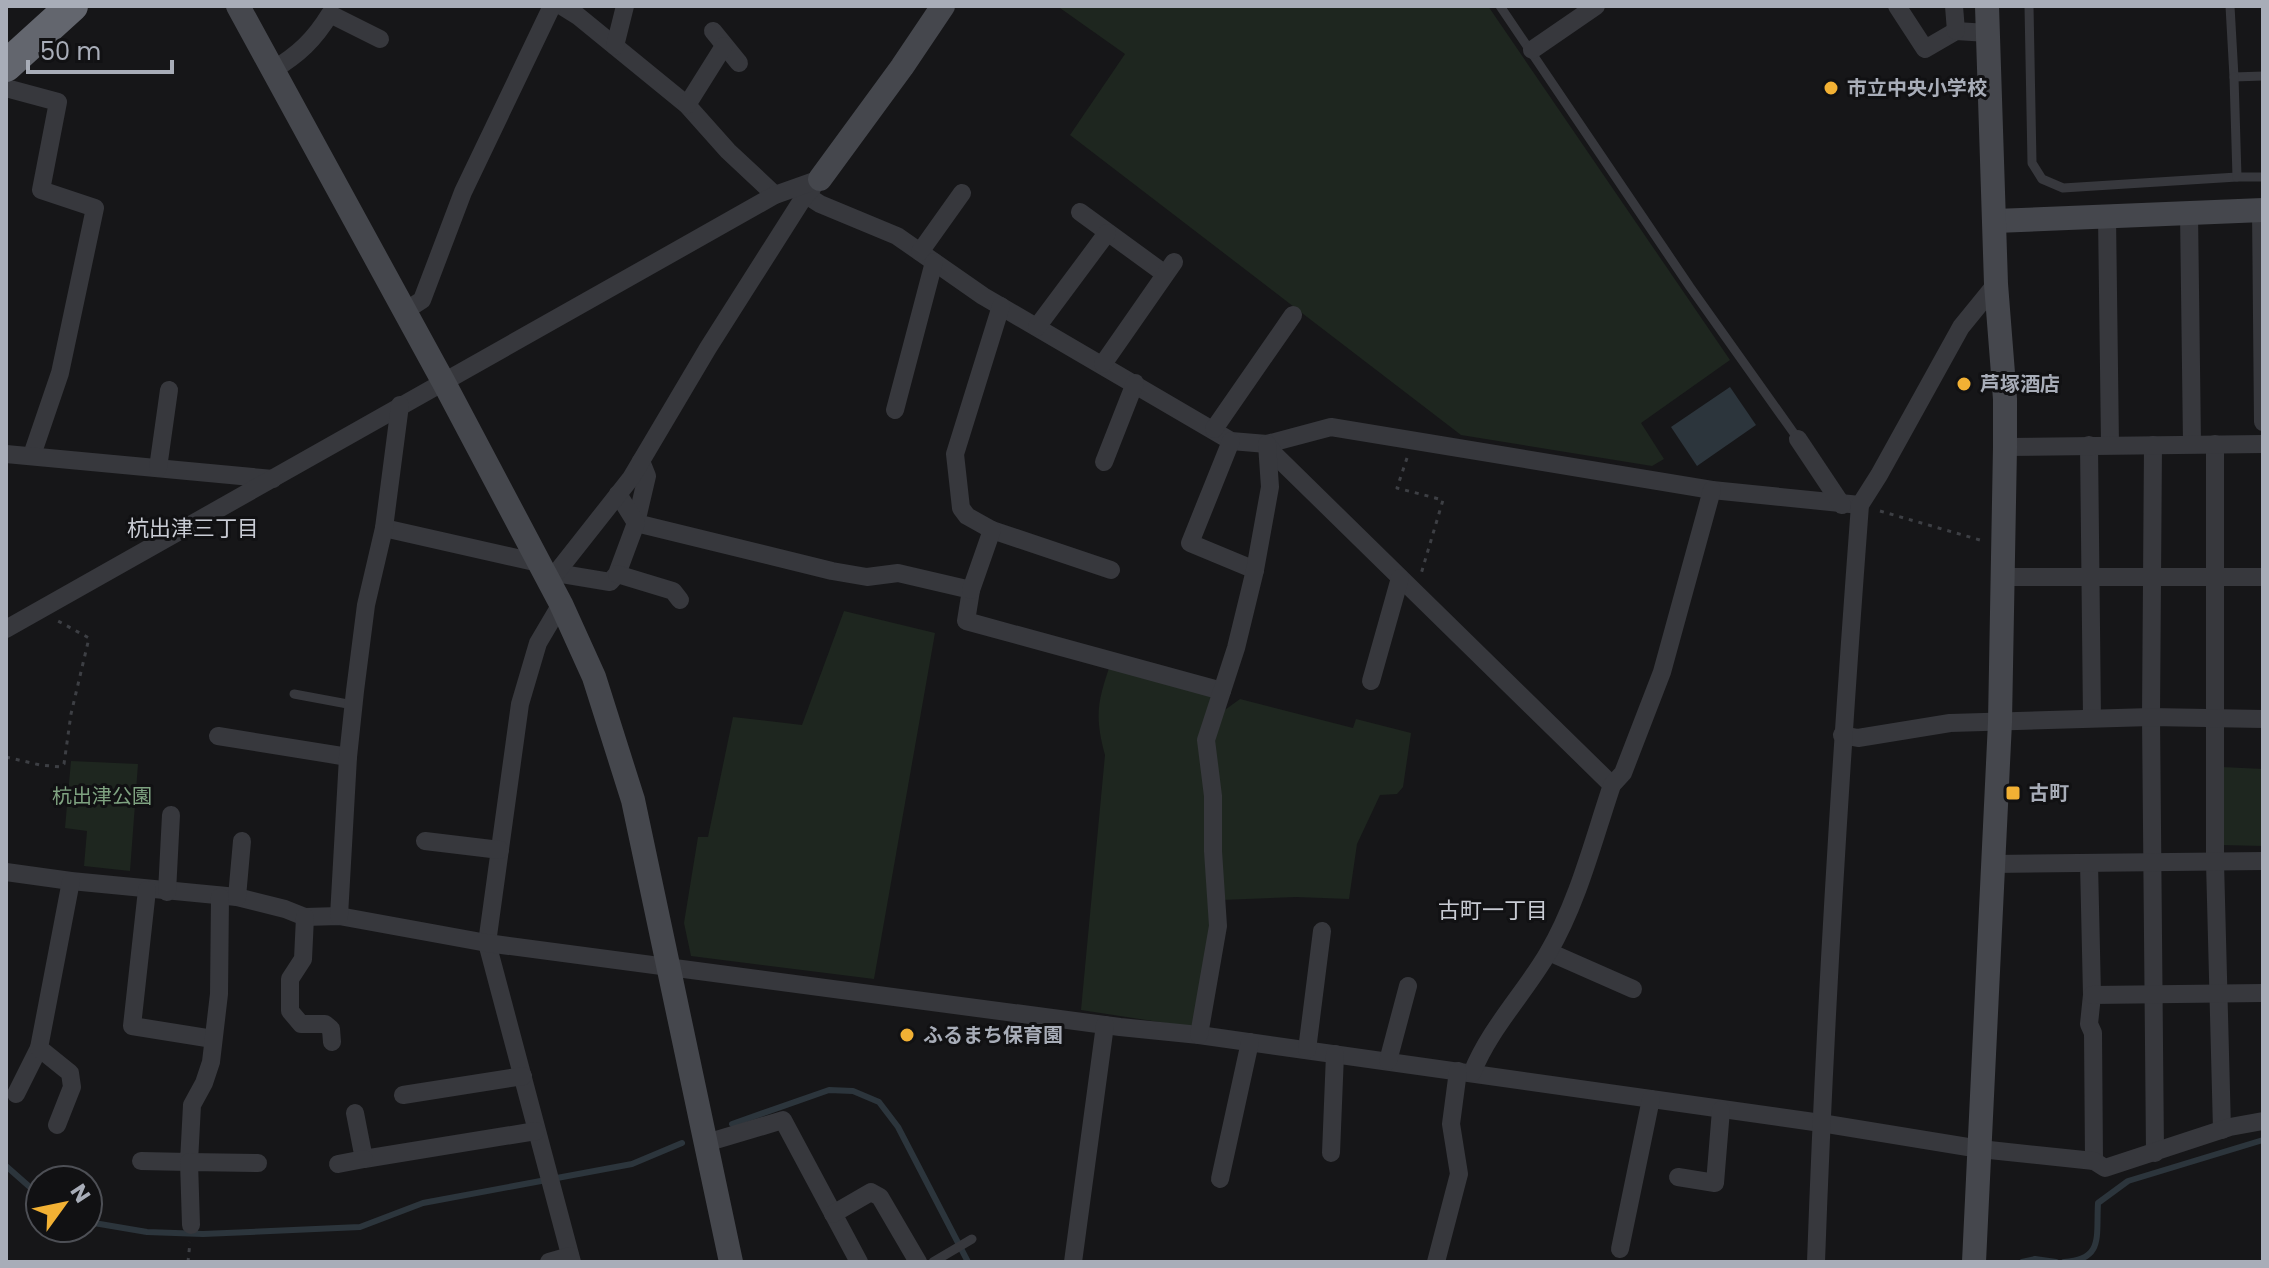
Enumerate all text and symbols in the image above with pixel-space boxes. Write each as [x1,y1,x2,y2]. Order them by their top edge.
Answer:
scale bar [28,24,172,74]
text: 50 m [40,35,101,68]
place label: 市立中央小学校 [1847,74,1987,102]
marker: 市立中央小学校 [1822,79,1840,97]
place label: 芦塚酒店 [1980,370,2060,398]
marker: 芦塚酒店 [1955,375,1973,393]
district label: 杭出津三丁目 [127,513,259,544]
place label: 古町 [2029,779,2069,807]
park label: 杭出津公園 [52,782,152,810]
marker: 古町 [2004,784,2022,802]
district label: 古町一丁目 [1438,895,1548,926]
place label: ふるまち保育園 [923,1021,1063,1049]
marker: ふるまち保育園 [898,1026,916,1044]
north arrow [24,1164,104,1244]
text: N [63,1178,98,1209]

